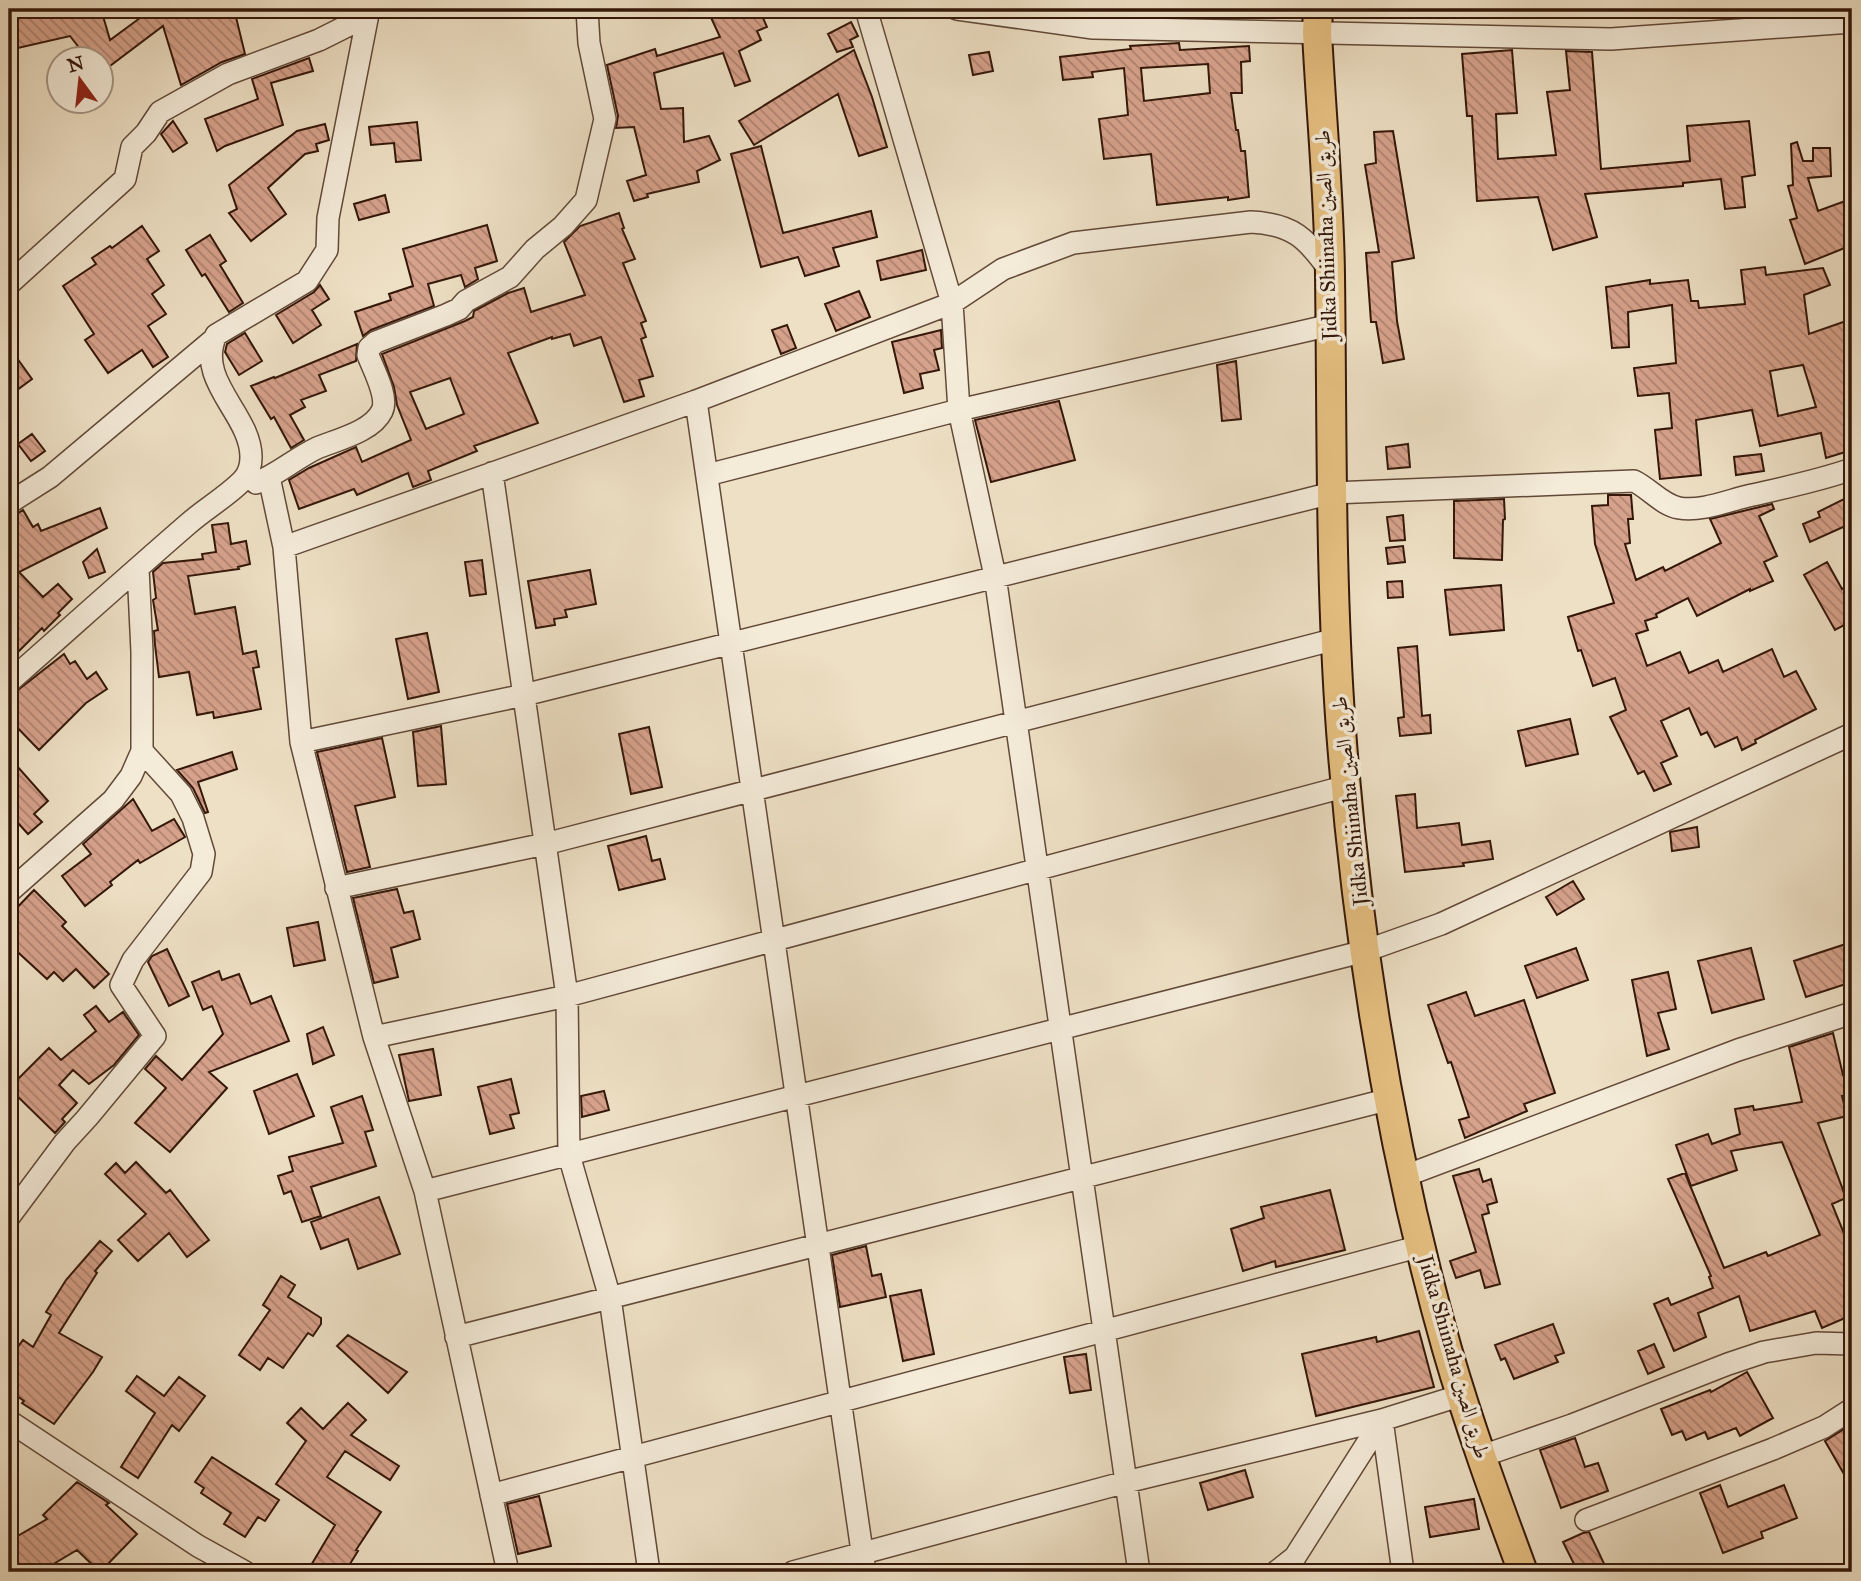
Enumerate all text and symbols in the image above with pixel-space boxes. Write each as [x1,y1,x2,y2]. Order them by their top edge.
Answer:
north arrow [46,46,116,116]
text: N [65,51,86,77]
street label: Jidka Shiinaha طريق الصين [1309,129,1343,343]
street label: Jidka Shiinaha طريق الصين [1326,695,1374,909]
street label: Jidka Shiinaha طريق الصين [1412,1250,1496,1462]

